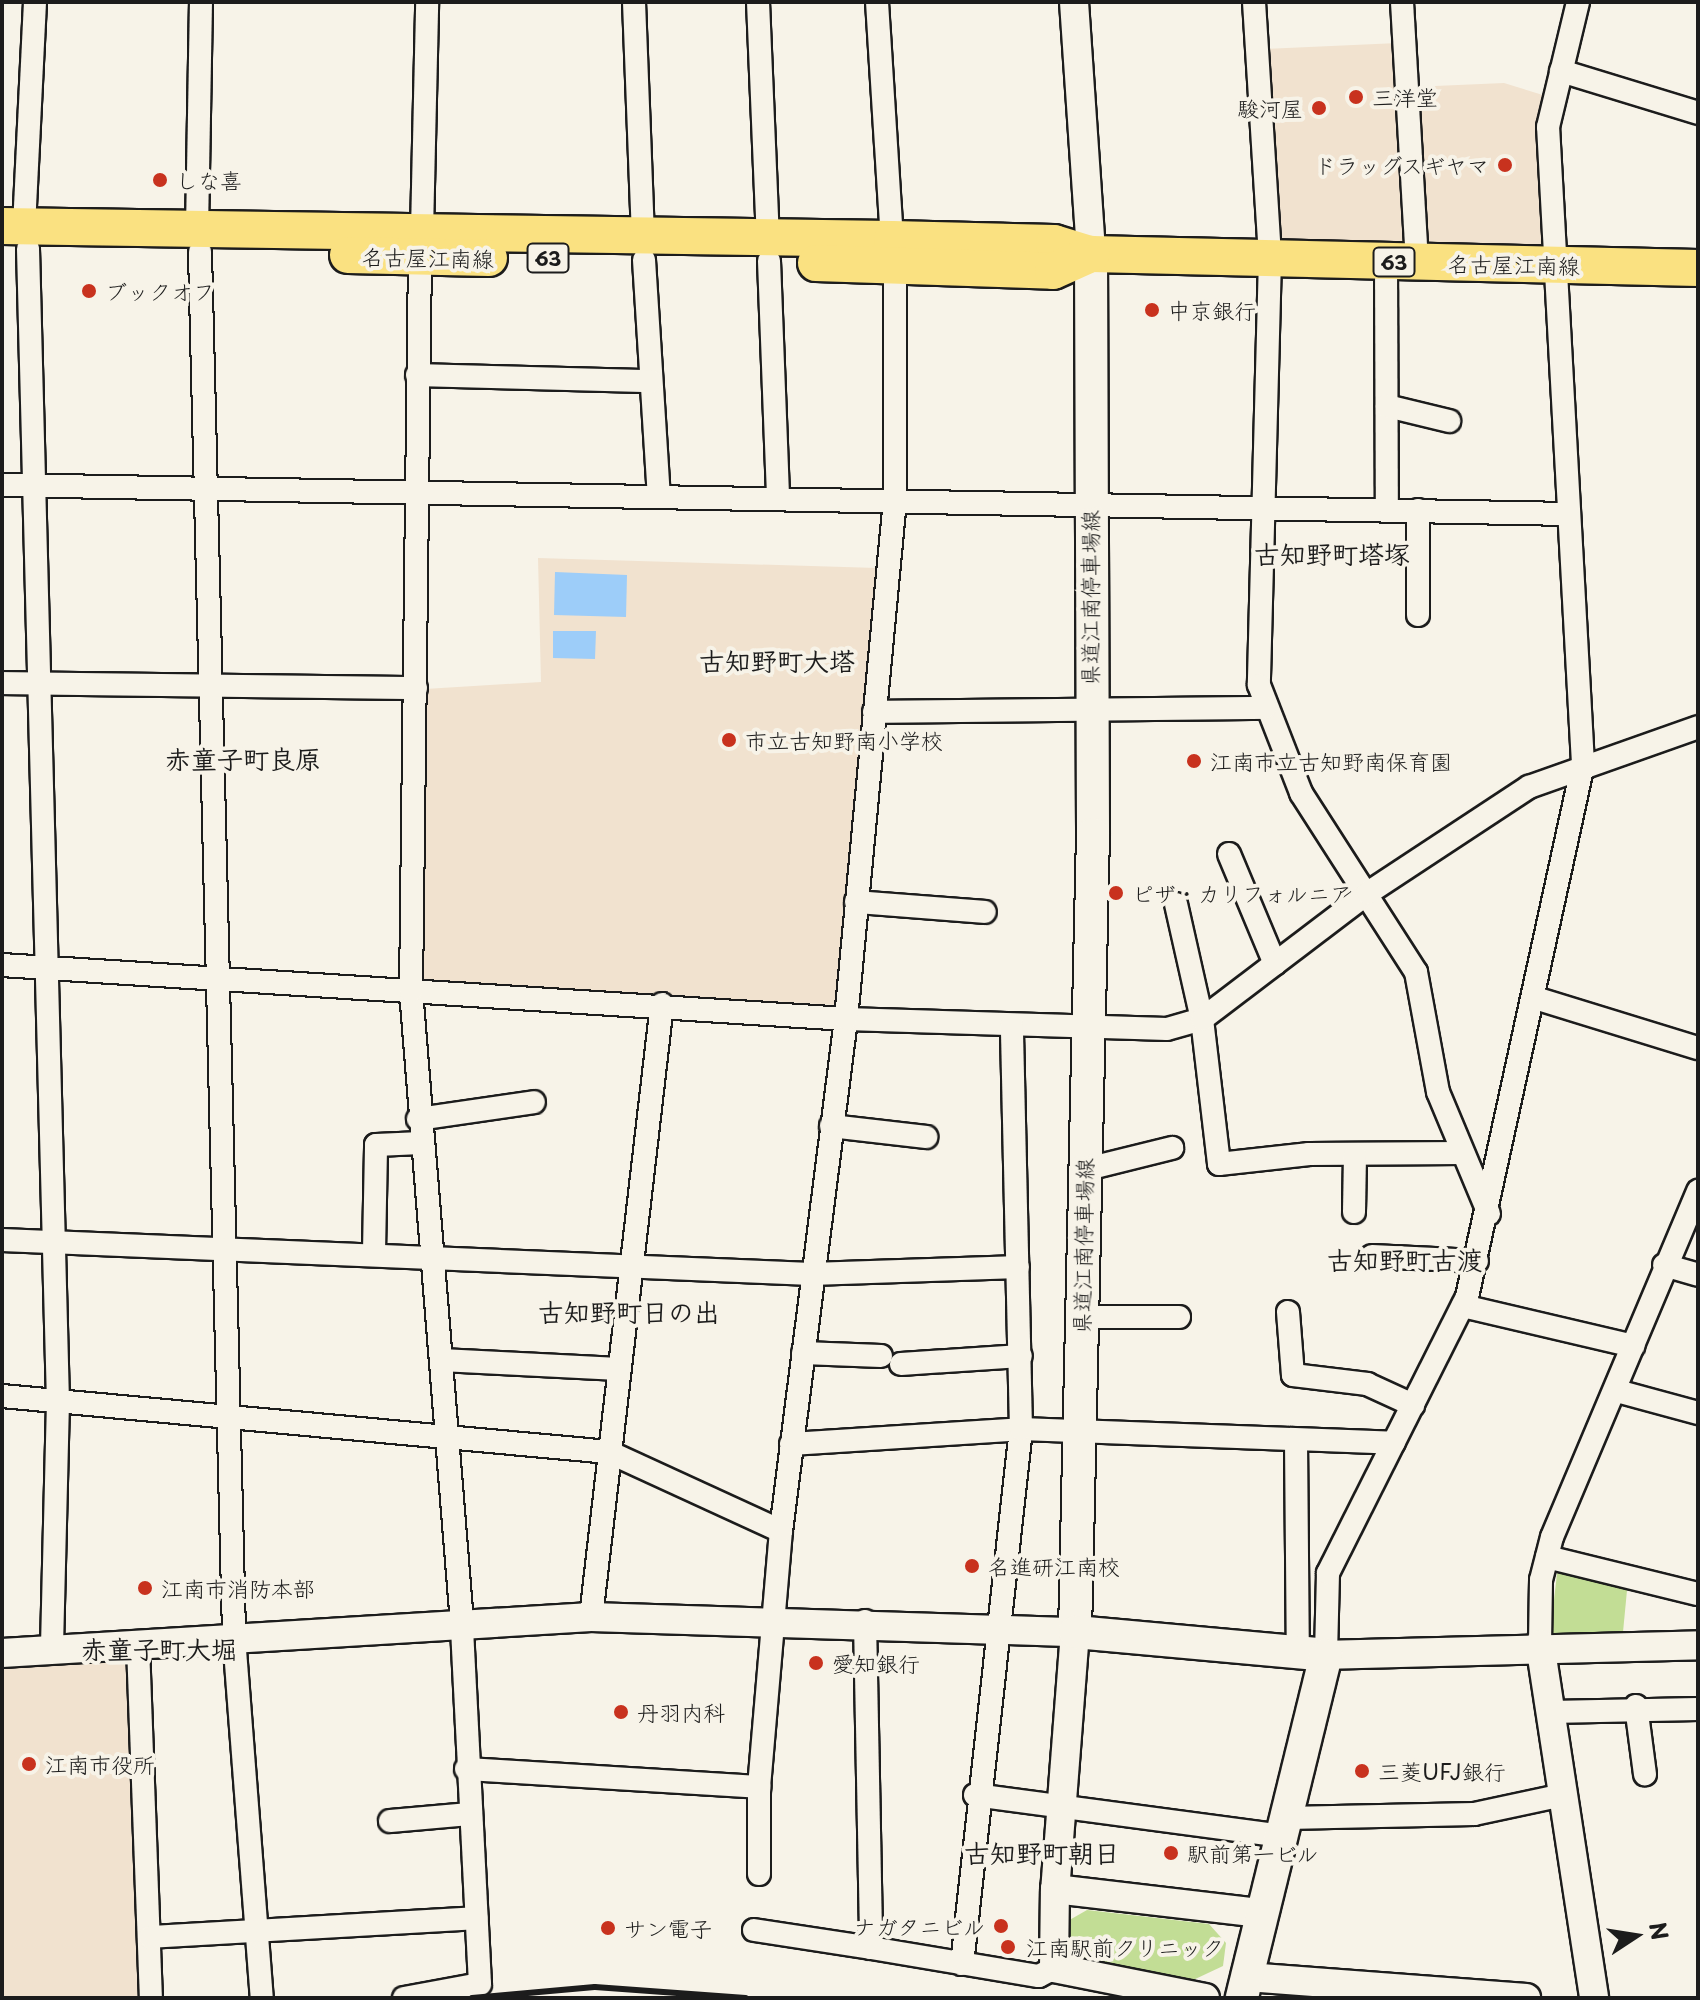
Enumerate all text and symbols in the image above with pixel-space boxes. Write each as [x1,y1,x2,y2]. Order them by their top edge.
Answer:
place label: 三洋堂 [1372,84,1438,110]
marker: 三洋堂 [1347,88,1365,106]
place label: 駿河屋 [1237,95,1303,121]
marker: 駿河屋 [1310,99,1328,117]
place label: ドラッグスギヤマ [1313,152,1489,178]
marker: ドラッグスギヤマ [1496,156,1514,174]
place label: しな喜 [176,167,242,193]
marker: しな喜 [151,171,169,189]
road number: 63 [526,242,570,274]
street label: 名古屋江南線 [362,243,494,271]
road number: 63 [1372,246,1416,278]
street label: 名古屋江南線 [1448,250,1580,278]
place label: ブックオフ [105,278,215,304]
marker: ブックオフ [80,282,98,300]
place label: 中京銀行 [1168,297,1256,323]
marker: 中京銀行 [1143,301,1161,319]
street label: 県道江南停車場線 [1076,510,1102,686]
district label: 古知野町塔塚 [1254,538,1410,570]
district label: 古知野町大塔 [699,645,855,677]
place label: 市立古知野南小学校 [745,727,943,753]
marker: 市立古知野南小学校 [720,731,738,749]
district label: 赤童子町良原 [165,743,321,775]
place label: 江南市立古知野南保育園 [1210,748,1452,774]
marker: 江南市立古知野南保育園 [1185,752,1203,770]
place label: ピザ・カリフォルニア [1132,880,1352,906]
marker: ピザ・カリフォルニア [1107,884,1125,902]
street label: 県道江南停車場線 [1067,1158,1097,1334]
district label: 古知野町古渡 [1327,1244,1483,1276]
district label: 古知野町日の出 [538,1296,720,1328]
place label: 名進研江南校 [988,1553,1120,1579]
marker: 名進研江南校 [963,1557,981,1575]
place label: 江南市消防本部 [161,1575,315,1601]
marker: 江南市消防本部 [136,1579,154,1597]
district label: 赤童子町大堀 [81,1633,237,1665]
place label: 愛知銀行 [832,1650,920,1676]
marker: 愛知銀行 [807,1654,825,1672]
place label: 丹羽内科 [637,1699,725,1725]
marker: 丹羽内科 [612,1703,630,1721]
place label: 江南市役所 [45,1751,155,1777]
marker: 江南市役所 [20,1755,38,1773]
place label: 三菱UFJ銀行 [1378,1758,1506,1784]
marker: 三菱UFJ銀行 [1353,1762,1371,1780]
district label: 古知野町朝日 [964,1837,1120,1869]
place label: 駅前第一ビル [1187,1840,1319,1866]
marker: 駅前第一ビル [1162,1844,1180,1862]
north arrow [1596,1896,1676,1976]
place label: ナガタニビル [853,1913,985,1939]
place label: サン電子 [624,1915,712,1941]
marker: ナガタニビル [992,1917,1010,1935]
marker: サン電子 [599,1919,617,1937]
text: N [1642,1919,1678,1943]
place label: 江南駅前クリニック [1026,1934,1224,1960]
marker: 江南駅前クリニック [997,1936,1019,1958]

